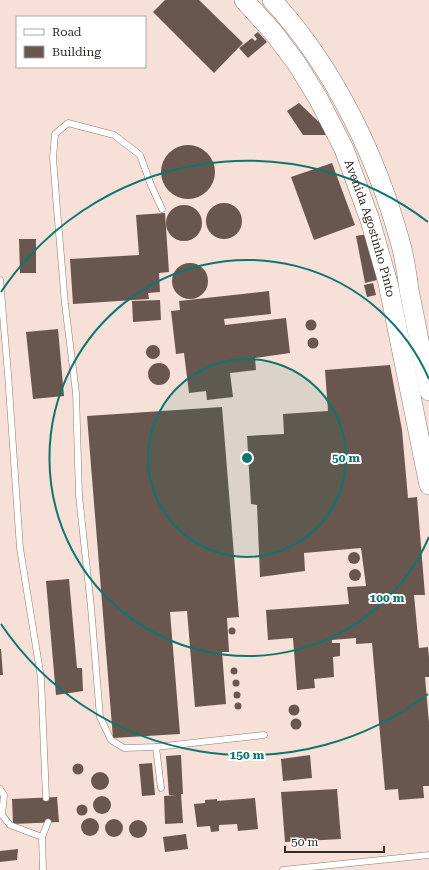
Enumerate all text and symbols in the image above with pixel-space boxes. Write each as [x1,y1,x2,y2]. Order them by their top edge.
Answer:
legend [16,16,146,68]
text: Road [52,25,82,39]
text: Building [52,45,101,59]
street label: Avenida Agostinho Pinto [342,158,398,298]
centre of rings [240,451,254,465]
text: 50 m [332,451,360,465]
text: 100 m [370,591,405,605]
text: 150 m [230,748,265,762]
scale bar [285,828,384,854]
text: 50 m [291,835,318,849]

